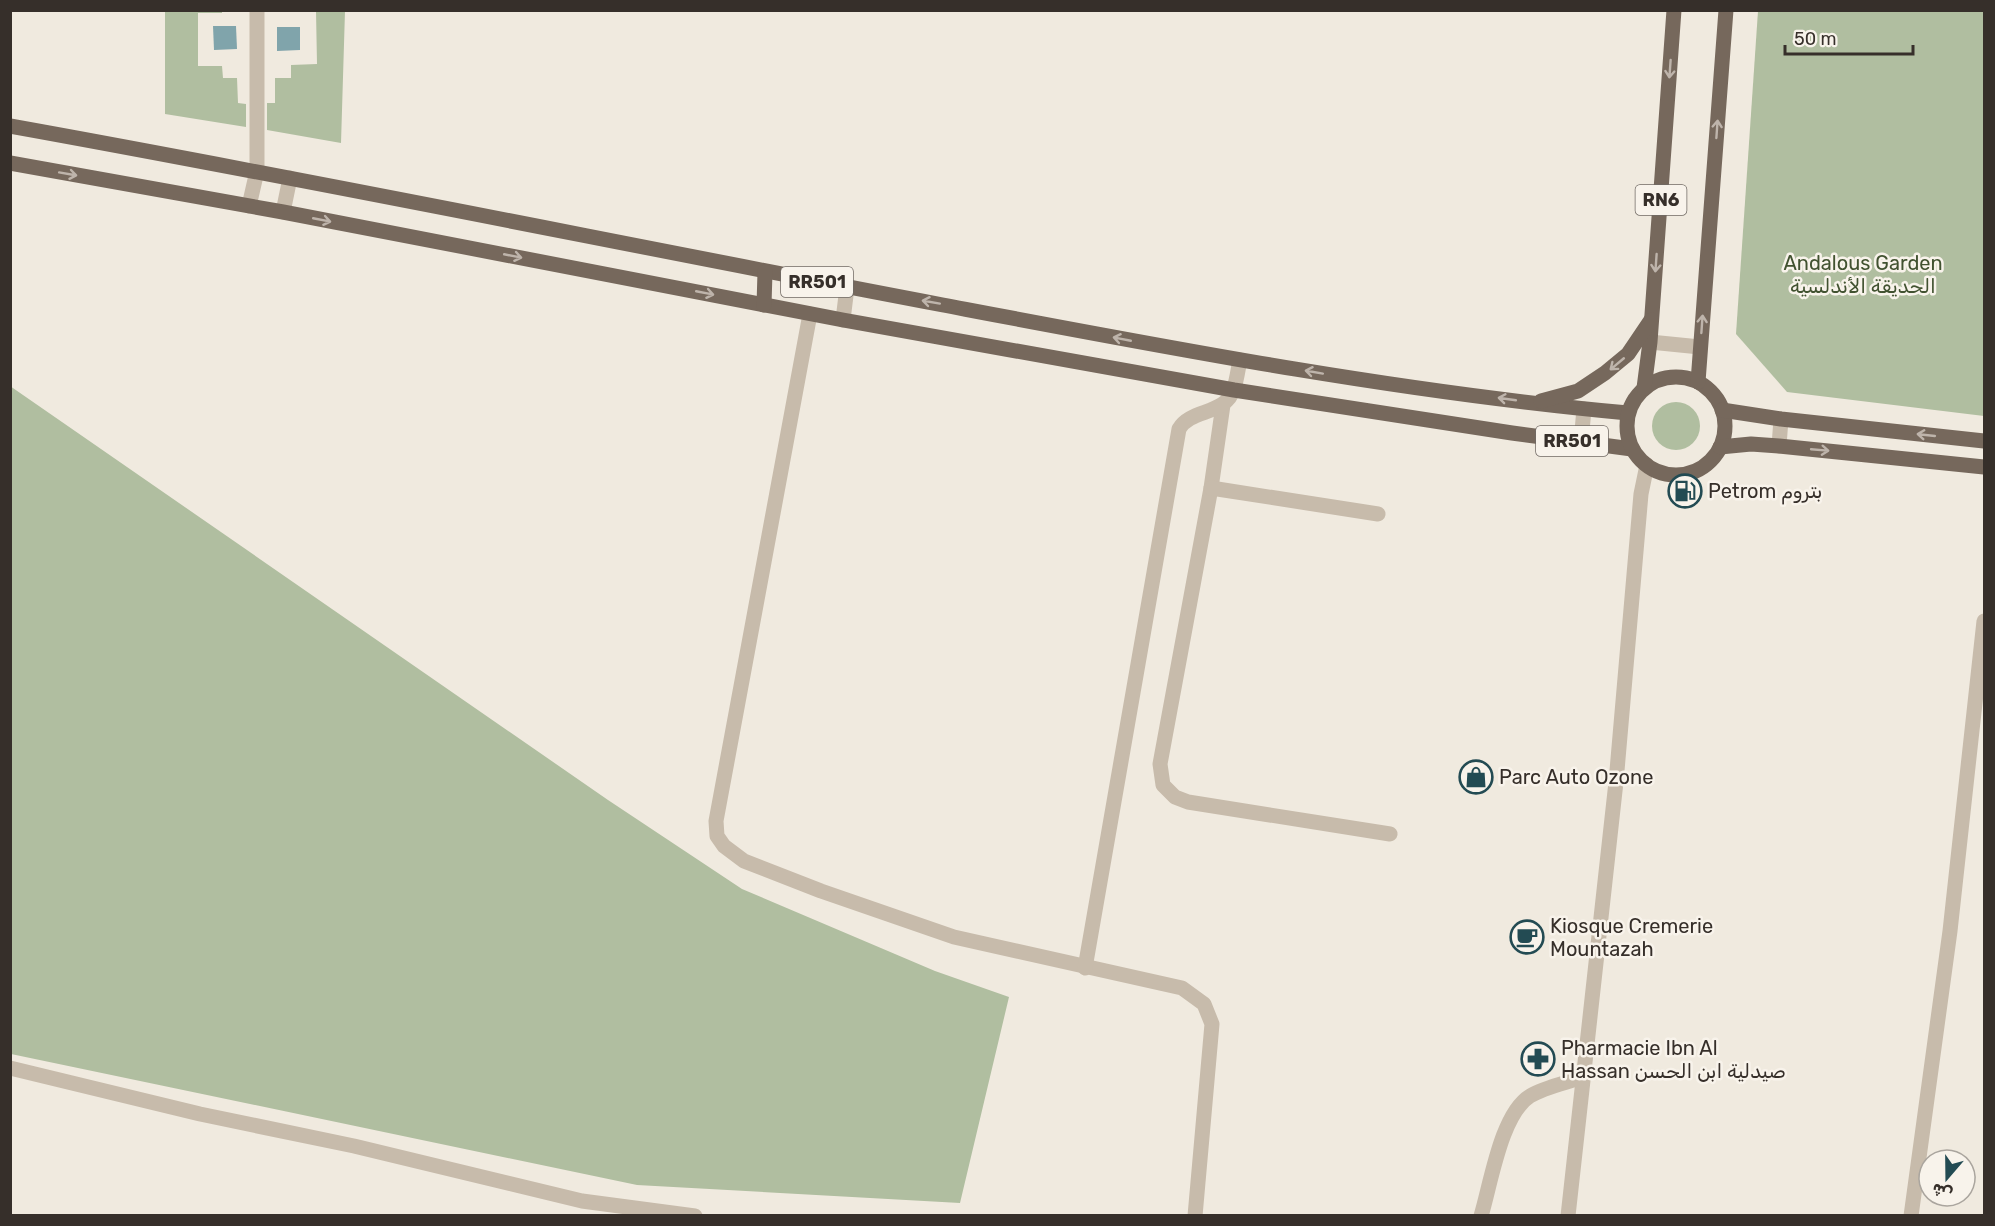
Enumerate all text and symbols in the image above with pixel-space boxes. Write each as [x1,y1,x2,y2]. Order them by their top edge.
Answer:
scale bar [1785,18,1912,56]
text: 50 m [1794,28,1837,50]
one-way arrow [1664,58,1675,78]
one-way arrow [1711,120,1722,140]
one-way arrow [58,169,77,180]
road number: RN6 [1636,185,1686,215]
one-way arrow [312,215,331,226]
one-way arrow [503,251,523,262]
park label: Andalous Garden الحديقة الأندلسية [1783,251,1943,298]
one-way arrow [1650,253,1661,273]
road number: RR501 [781,267,853,297]
one-way arrow [695,288,714,299]
one-way arrow [921,296,941,307]
one-way arrow [1696,314,1707,334]
one-way arrow [1113,333,1133,344]
one-way arrow [1609,357,1625,370]
one-way arrow [1305,366,1325,377]
one-way arrow [1498,394,1518,405]
road number: RR501 [1536,426,1608,456]
one-way arrow [1917,429,1937,440]
one-way arrow [1810,445,1830,456]
fuel station icon: Petrom بتروم [1667,473,1703,509]
place label: Petrom بتروم [1708,479,1822,505]
shop icon: Parc Auto Ozone [1458,759,1494,795]
place label: Parc Auto Ozone [1499,765,1653,789]
place label: Kiosque Cremerie Mountazah [1550,914,1713,961]
cafe icon: Kiosque Cremerie Mountazah [1509,919,1545,955]
place label: Pharmacie Ibn Al Hassan صيدلية ابن الحسن [1561,1036,1786,1083]
pharmacy icon: Pharmacie Ibn Al Hassan صيدلية ابن الحسن [1520,1041,1556,1077]
north arrow [1917,1148,1977,1208]
text: ش [1929,1179,1955,1204]

